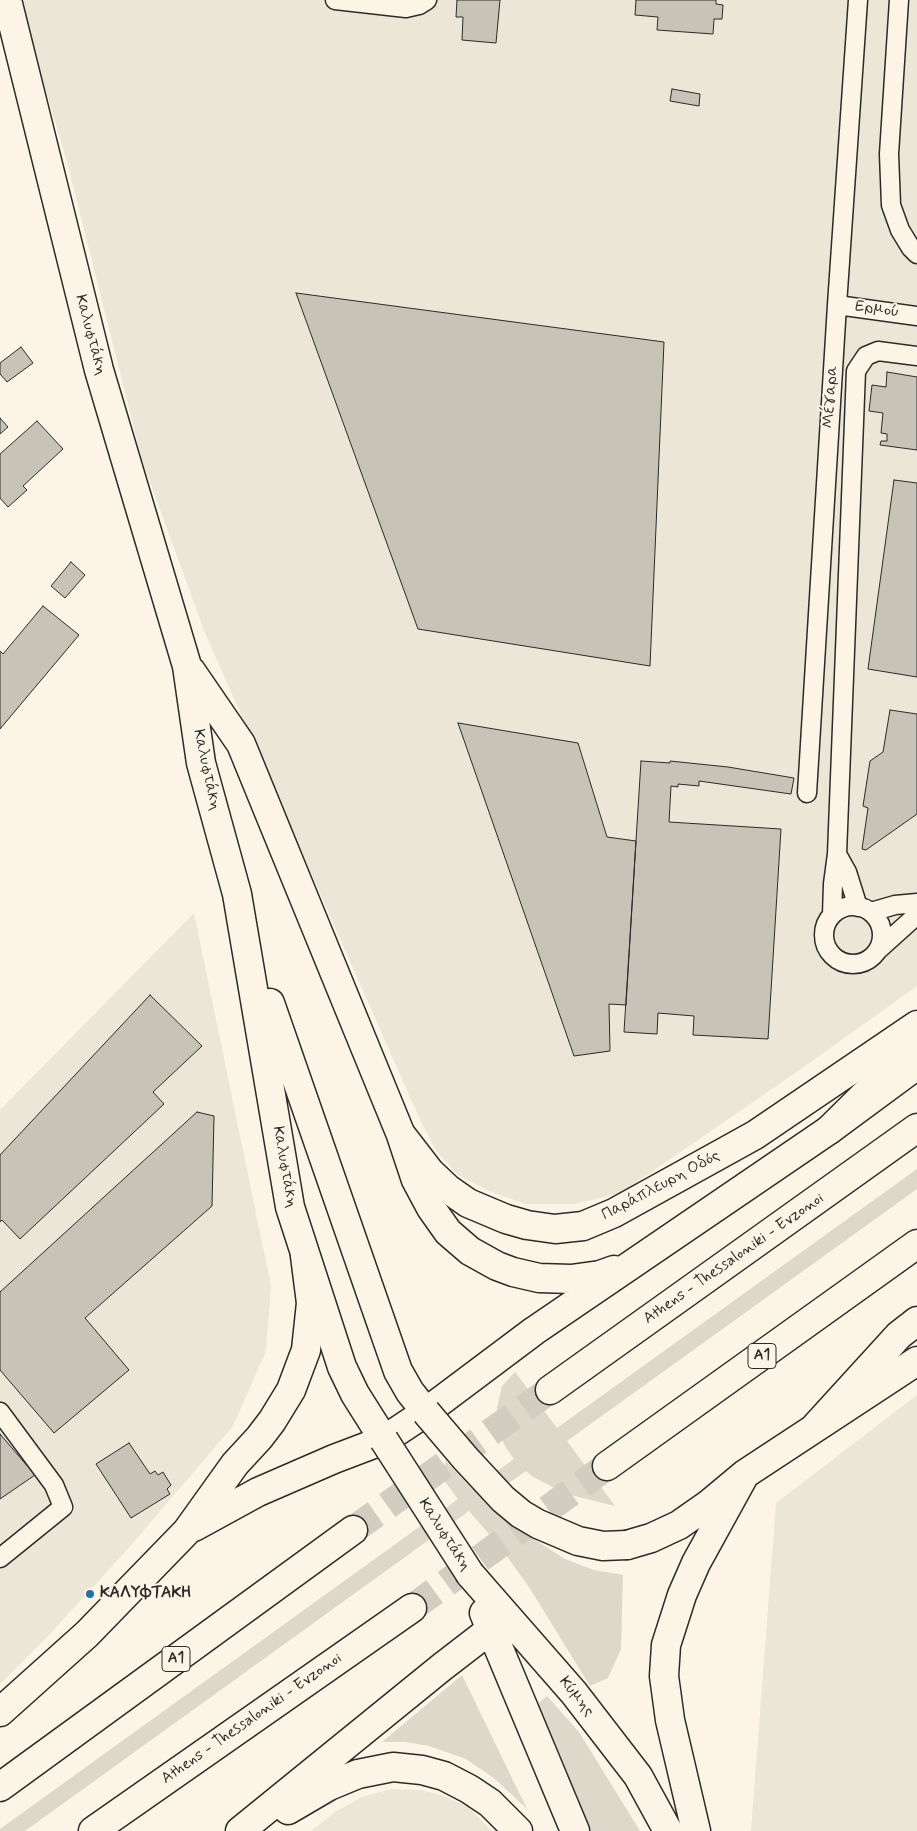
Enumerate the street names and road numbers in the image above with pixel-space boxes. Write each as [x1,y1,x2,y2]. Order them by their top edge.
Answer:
street label: Καλυφτάκη [70,293,110,377]
street label: Ερμού [854,297,900,323]
street label: Μέγαρα [819,365,843,429]
street label: Καλυφτάκη [188,728,224,812]
street label: Καλυφτάκη [267,1125,301,1209]
street label: Παράπλευρη Οδός [599,1147,723,1225]
street label: Athens - Thessaloniki - Evzonoi [640,1189,828,1329]
road number: Α1 [748,1344,776,1368]
street label: Καλυφτάκη [413,1495,475,1575]
road number: Α1 [162,1646,190,1672]
street label: Athens - Thessaloniki - Evzonoi [158,1649,346,1789]
street label: Κύμης [554,1673,598,1721]

